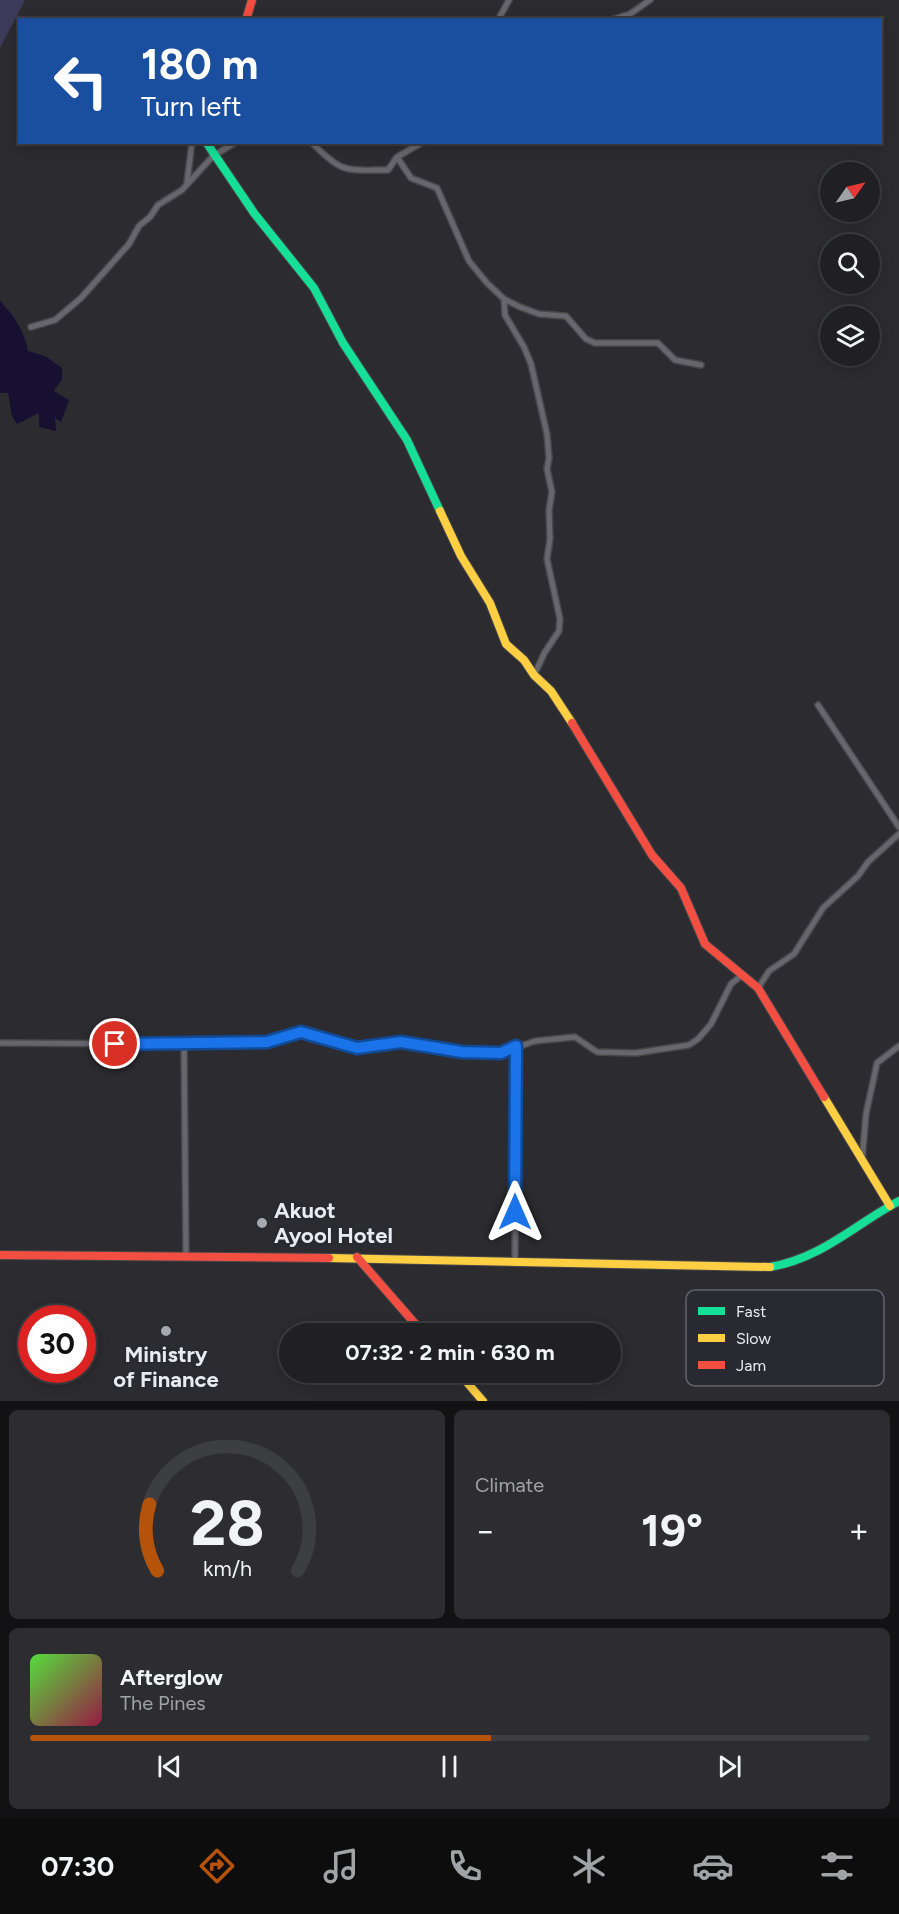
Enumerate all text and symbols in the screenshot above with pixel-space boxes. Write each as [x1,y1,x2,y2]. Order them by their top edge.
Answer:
text: 180 m [141,39,258,90]
icon: left [42,42,120,120]
text: Turn left [141,90,241,123]
north arrow [820,162,880,222]
map controls [820,162,880,366]
button: search [820,234,880,294]
button: layers [820,306,880,366]
pin [89,1018,140,1069]
icon: arrive [98,1027,131,1060]
position arrow [483,1180,547,1244]
place label: Akuot Ayool Hotel [274,1197,393,1249]
marker: Akuot Ayool Hotel [255,1216,269,1230]
legend [686,1290,884,1386]
text: Fast [736,1302,766,1321]
speed limit sign: 30 [18,1305,96,1383]
marker: Ministry of Finance [159,1324,173,1338]
text: Slow [736,1329,771,1348]
text: 07:32 · 2 min · 630 m [345,1339,555,1366]
place label: Ministry of Finance [113,1341,219,1393]
text: Jam [736,1356,766,1375]
text: Climate [475,1473,544,1497]
text: 28 [190,1486,264,1561]
text: 19° [641,1503,703,1557]
text: − [475,1511,496,1550]
text: + [848,1511,869,1550]
text: km/h [203,1557,251,1582]
text: Afterglow [120,1664,223,1691]
text: The Pines [120,1691,206,1715]
icon: previous [153,1750,186,1783]
icon: pause [433,1750,466,1783]
icon: next [713,1750,746,1783]
icon: directions [196,1845,238,1887]
icon: music [320,1845,362,1887]
icon: phone [444,1845,486,1887]
icon: climate [568,1845,610,1887]
icon: car [692,1845,734,1887]
icon: filters [816,1845,858,1887]
text: 07:30 [41,1850,114,1883]

